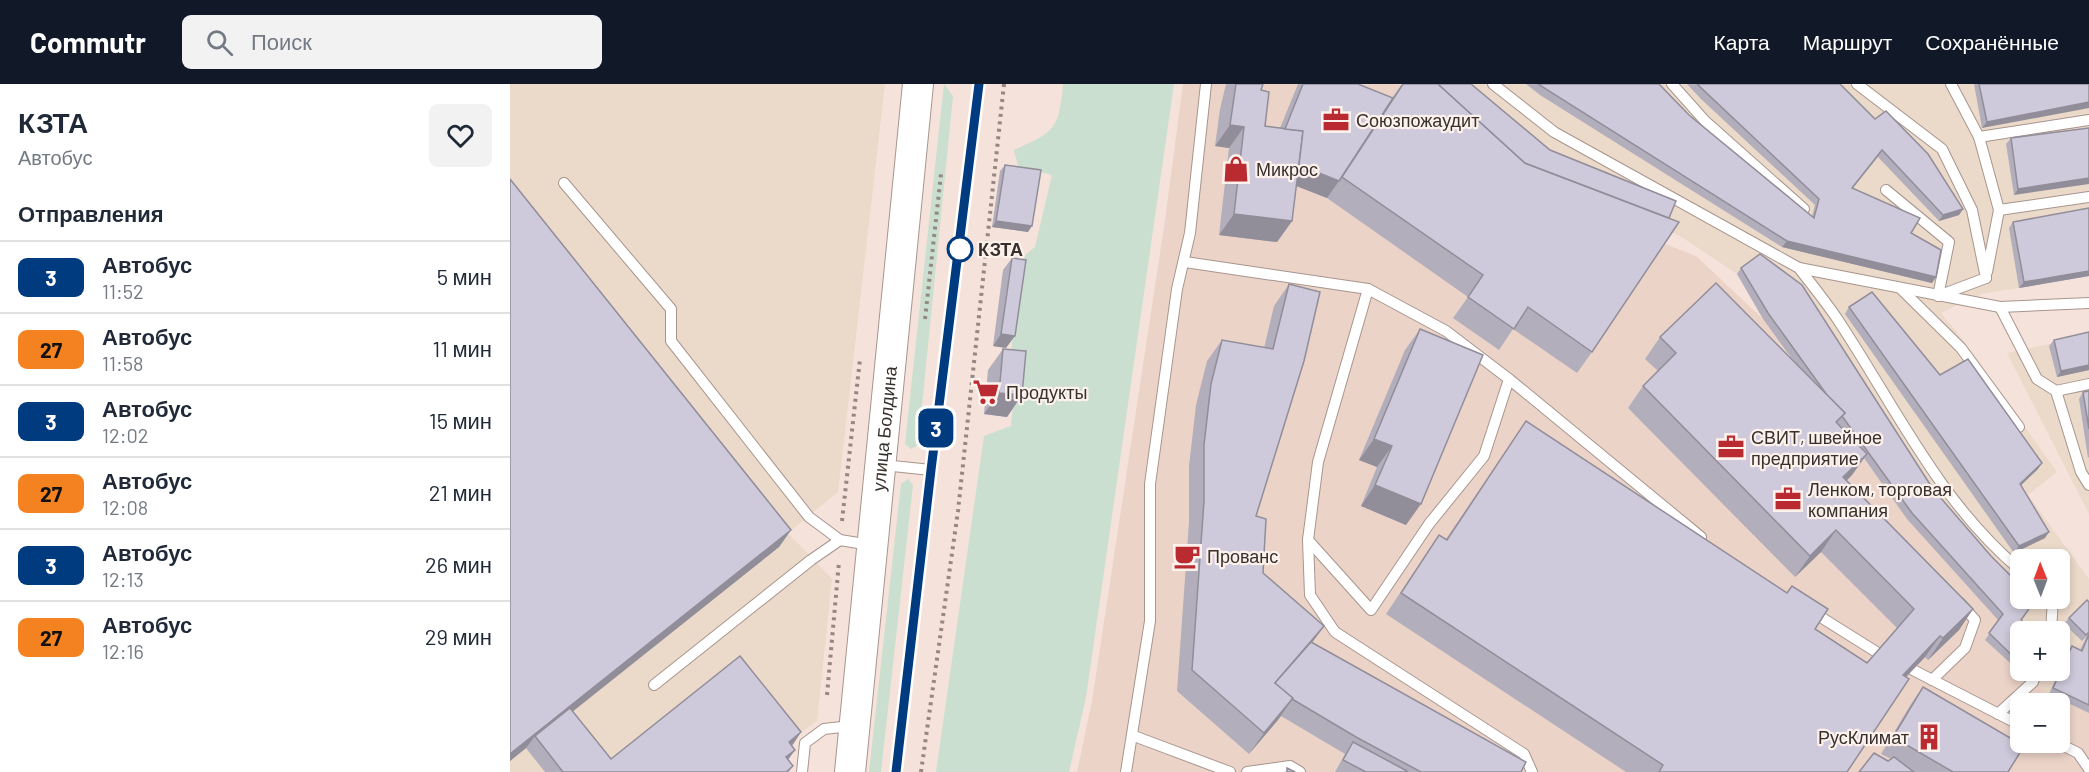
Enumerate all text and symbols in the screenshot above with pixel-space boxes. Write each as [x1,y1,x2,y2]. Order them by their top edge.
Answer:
search box [182,15,602,69]
text: Commutr [30,25,146,59]
icon: search [203,26,236,59]
text: Поиск [251,28,312,54]
text: Карта [1714,29,1770,54]
text: Маршрут [1803,29,1892,54]
text: Сохранённые [1925,29,2059,54]
button: heart [429,104,492,167]
text: КЗТА [18,105,88,139]
office icon: Союзпожаудит [1321,105,1351,135]
place label: Союзпожаудит [1356,109,1479,131]
text: Автобус [18,145,92,169]
shop icon: Микрос [1221,154,1251,184]
place label: Микрос [1256,158,1318,180]
text: Отправления [18,200,164,226]
marker: КЗТА [947,236,973,262]
place label: КЗТА [978,238,1023,260]
text: Автобус [102,251,192,277]
text: 5 мин [437,263,492,289]
text: 3 [45,265,57,290]
text: 11:52 [102,279,144,303]
text: Автобус [102,323,192,349]
text: 11 мин [433,335,492,361]
text: 27 [40,337,62,362]
text: 11:58 [102,351,144,375]
street label: улица Болдина [867,364,901,492]
supermarket icon: Продукты [971,377,1001,407]
place label: Продукты [1006,381,1087,403]
text: Автобус [102,395,192,421]
text: 15 мин [429,407,492,433]
line badge: 3 [916,408,956,448]
text: 3 [45,409,57,434]
text: 3 [930,416,942,441]
text: 12:02 [102,423,149,447]
place label: СВИТ, швейное предприятие [1751,426,1882,469]
office icon: СВИТ, швейное предприятие [1716,432,1746,462]
text: Автобус [102,467,192,493]
place label: Ленком, торговая компания [1808,478,1952,521]
text: 21 мин [429,479,492,505]
text: 27 [40,481,62,506]
office icon: Ленком, торговая компания [1773,484,1803,514]
text: 12:08 [102,495,148,519]
text: Автобус [102,539,192,565]
cafe icon: Прованс [1172,541,1202,571]
place label: Прованс [1207,545,1278,567]
north arrow [2010,549,2070,609]
map controls [2010,549,2070,753]
text: 26 мин [425,551,492,577]
text: 3 [45,553,57,578]
text: 12:13 [102,567,144,591]
text: Автобус [102,611,192,637]
button: + [2010,621,2070,681]
text: 29 мин [425,623,492,649]
text: 27 [40,625,62,650]
text: 12:16 [102,639,144,663]
button: − [2010,693,2070,753]
building icon: РусКлимат [1914,722,1944,752]
place label: РусКлимат [1818,726,1909,748]

